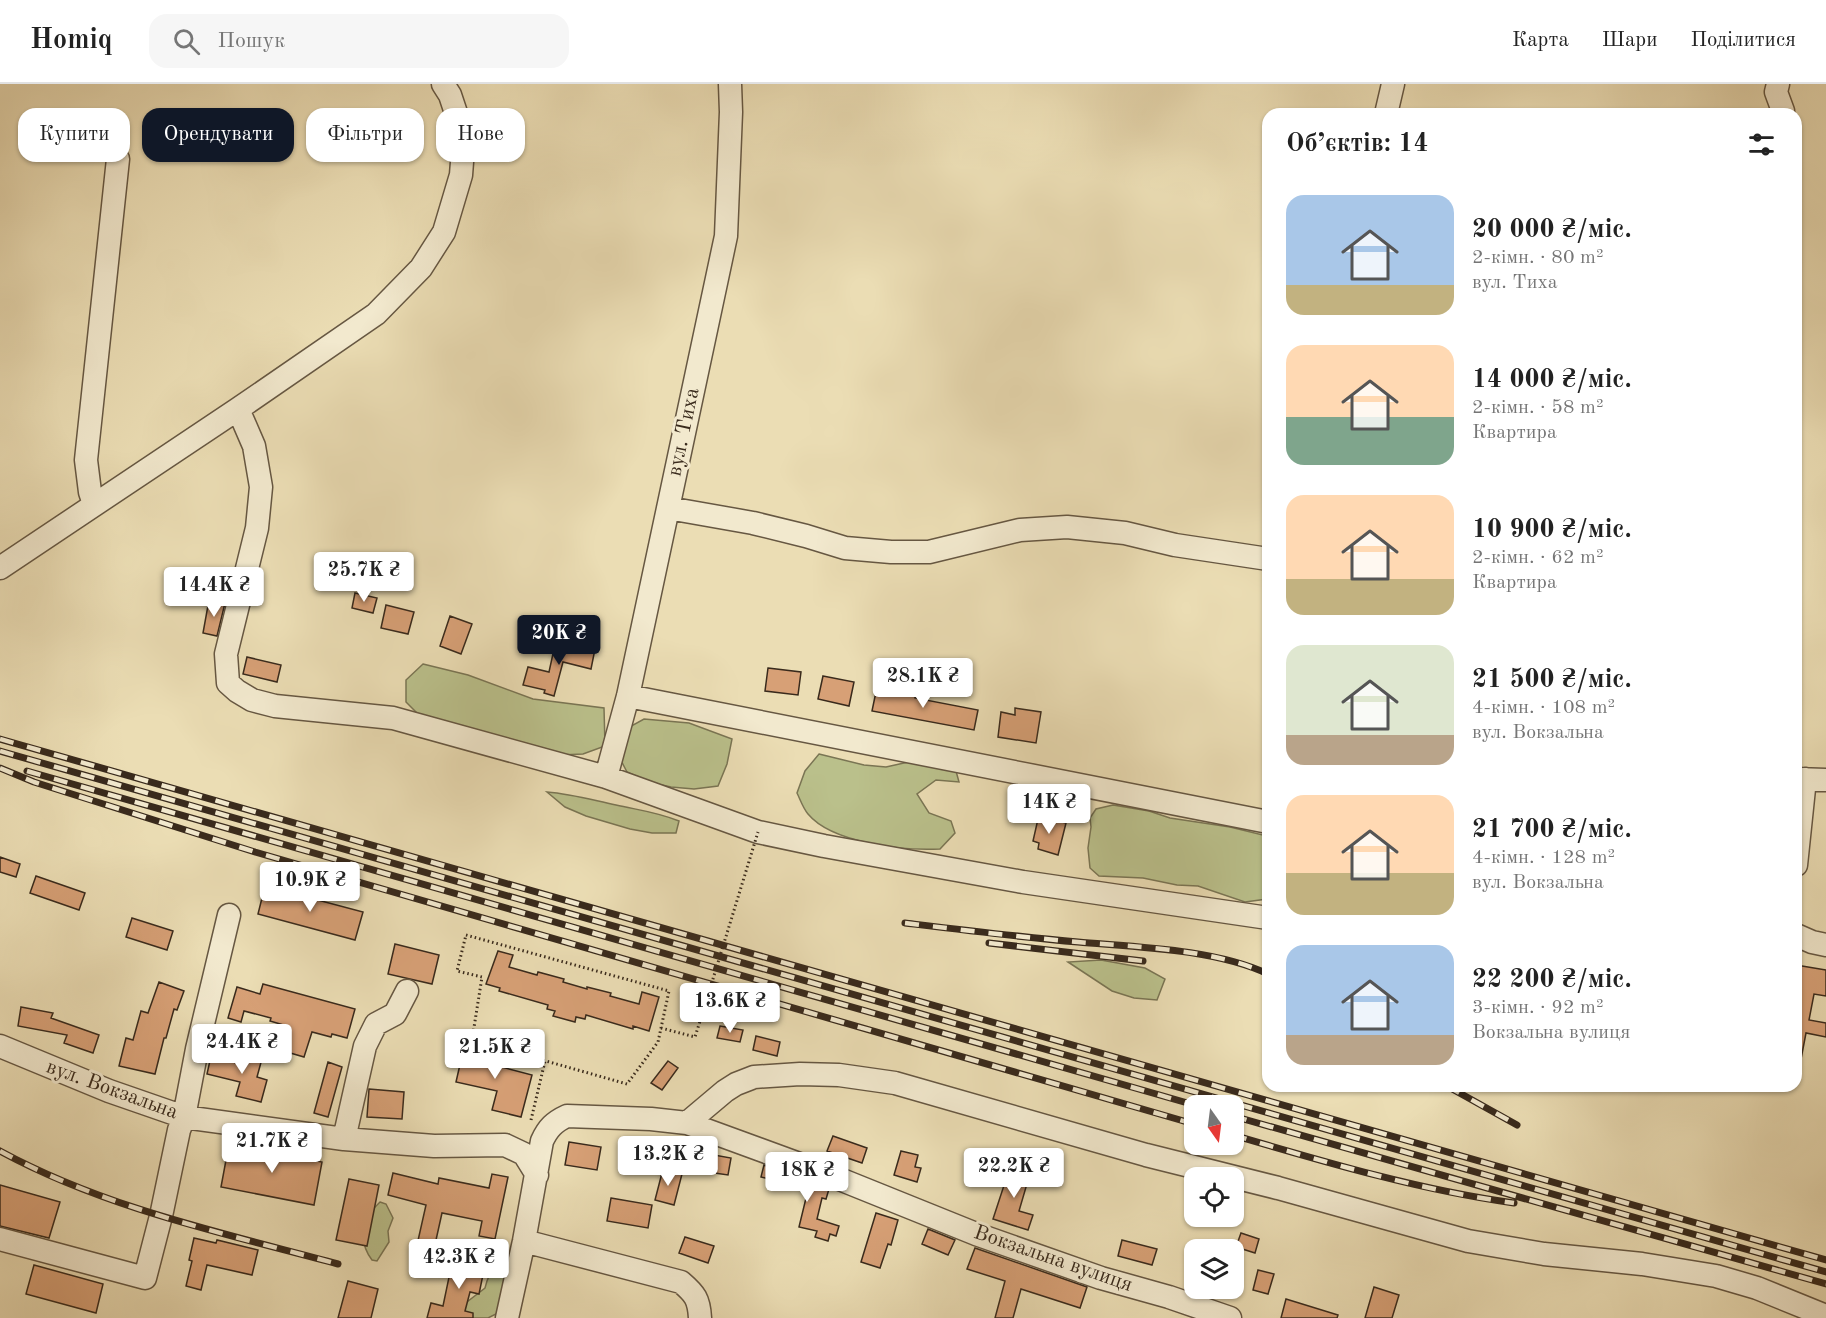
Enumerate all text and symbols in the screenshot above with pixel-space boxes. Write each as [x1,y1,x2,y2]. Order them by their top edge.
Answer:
search box [149,14,569,68]
icon: search [170,25,203,58]
text: Homiq [30,27,113,55]
text: Пошук [218,30,285,52]
text: Карта [1512,30,1569,51]
text: Шари [1602,30,1657,51]
text: Поділитися [1690,30,1796,51]
chip: Купити [18,108,130,162]
chip: Орендувати [142,108,294,162]
chip: Фільтри [306,108,424,162]
chip: Нове [436,108,525,162]
icon: filters [1745,128,1778,161]
text: Об’єктів: 14 [1286,131,1428,157]
text: 20 000 ₴/міс. [1472,217,1632,243]
icon: home [1334,219,1406,291]
text: 2-кімн. · 80 m² [1472,248,1604,268]
text: вул. Тиха [1472,273,1558,293]
text: 14 000 ₴/міс. [1472,367,1632,393]
icon: home [1334,369,1406,441]
street label: вул. Тиха [664,386,704,478]
text: 2-кімн. · 58 m² [1472,398,1604,418]
text: Квартира [1472,423,1557,443]
text: 10 900 ₴/міс. [1472,517,1632,543]
icon: home [1334,519,1406,591]
text: 2-кімн. · 62 m² [1472,548,1604,568]
pin: 25.7K ₴ [309,552,419,603]
text: 25.7K ₴ [328,561,400,581]
pin: 14.4K ₴ [159,567,269,618]
text: Квартира [1472,573,1557,593]
text: 14.4K ₴ [178,576,250,596]
pin: 20K ₴ [517,615,601,666]
text: 20K ₴ [531,624,587,644]
pin: 28.1K ₴ [868,658,978,709]
text: 28.1K ₴ [887,667,959,687]
text: 21 500 ₴/міс. [1472,667,1632,693]
icon: home [1334,669,1406,741]
text: 4-кімн. · 108 m² [1472,698,1615,718]
text: вул. Вокзальна [1472,723,1604,743]
pin: 14K ₴ [1007,784,1091,835]
text: 14K ₴ [1021,793,1077,813]
text: 21 700 ₴/міс. [1472,817,1632,843]
icon: home [1334,819,1406,891]
text: 4-кімн. · 128 m² [1472,848,1615,868]
pin: 10.9K ₴ [255,862,365,913]
text: 10.9K ₴ [274,871,346,891]
text: вул. Вокзальна [1472,873,1604,893]
text: 22 200 ₴/міс. [1472,967,1632,993]
icon: home [1334,969,1406,1041]
pin: 13.6K ₴ [675,983,785,1034]
text: 13.6K ₴ [694,992,766,1012]
text: 3-кімн. · 92 m² [1472,998,1604,1018]
text: Вокзальна вулиця [1472,1023,1630,1043]
pin: 24.4K ₴ [187,1024,297,1075]
pin: 21.5K ₴ [440,1029,550,1080]
text: 24.4K ₴ [206,1033,278,1053]
text: 21.5K ₴ [459,1038,531,1058]
street label: вул. Вокзальна [43,1056,181,1124]
north arrow [1184,1095,1244,1155]
map controls [1184,1095,1244,1299]
pin: 21.7K ₴ [217,1123,327,1174]
text: 21.7K ₴ [236,1132,308,1152]
pin: 13.2K ₴ [613,1136,723,1187]
text: 13.2K ₴ [632,1145,704,1165]
pin: 22.2K ₴ [959,1148,1069,1199]
pin: 18K ₴ [765,1152,849,1203]
text: 22.2K ₴ [978,1157,1050,1177]
text: 18K ₴ [779,1161,835,1181]
button: locate [1184,1167,1244,1227]
street label: Вокзальна вулиця [971,1222,1135,1296]
pin: 42.3K ₴ [404,1239,514,1290]
button: layers [1184,1239,1244,1299]
text: 42.3K ₴ [423,1248,495,1268]

